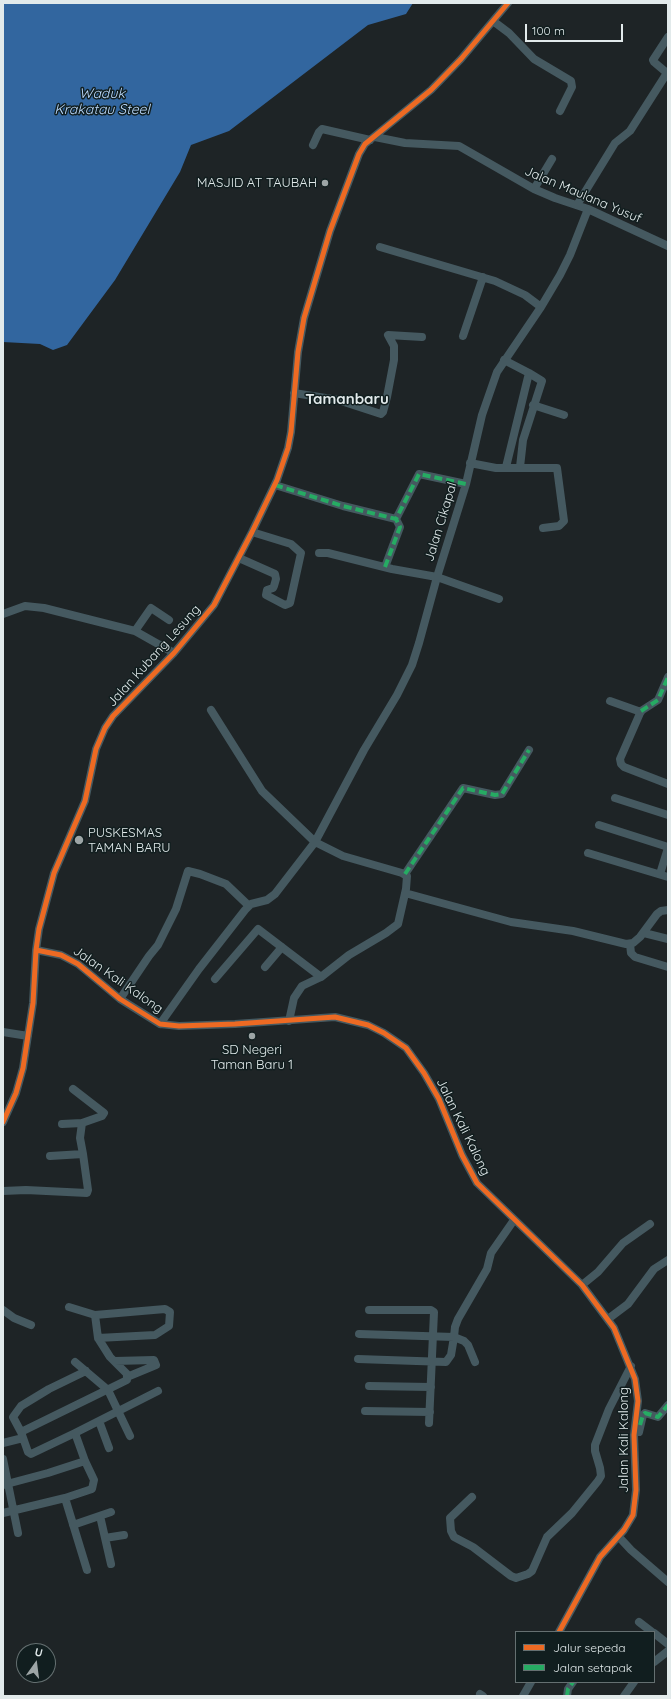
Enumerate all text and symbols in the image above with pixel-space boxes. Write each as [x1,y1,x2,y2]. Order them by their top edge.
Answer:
scale bar [527,16,625,42]
text: 100 m [532,23,565,38]
water label: Waduk Krakatau Steel [54,86,150,118]
street label: Jalan Maulana Yusuf [522,163,644,227]
place label: MASJID AT TAUBAH [197,175,317,191]
marker: MASJID AT TAUBAH [320,178,330,188]
district label: Tamanbaru [305,390,389,408]
street label: Jalan Cikapal [422,480,460,564]
street label: Jalan Kubang Lesung [104,602,204,710]
place label: PUSKESMAS TAMAN BARU [88,825,171,856]
marker: PUSKESMAS TAMAN BARU [73,834,85,846]
street label: Jalan Kali Kalong [70,943,166,1017]
marker: SD Negeri Taman Baru 1 [247,1031,257,1041]
place label: SD Negeri Taman Baru 1 [211,1042,293,1073]
street label: Jalan Kali Kalong [433,1076,493,1178]
street label: Jalan Kali Kalong [616,1387,632,1493]
legend [515,1631,655,1683]
text: Jalur sepeda [553,1640,626,1655]
north arrow [16,1643,56,1683]
text: U [33,1645,44,1660]
text: Jalan setapak [553,1660,632,1675]

